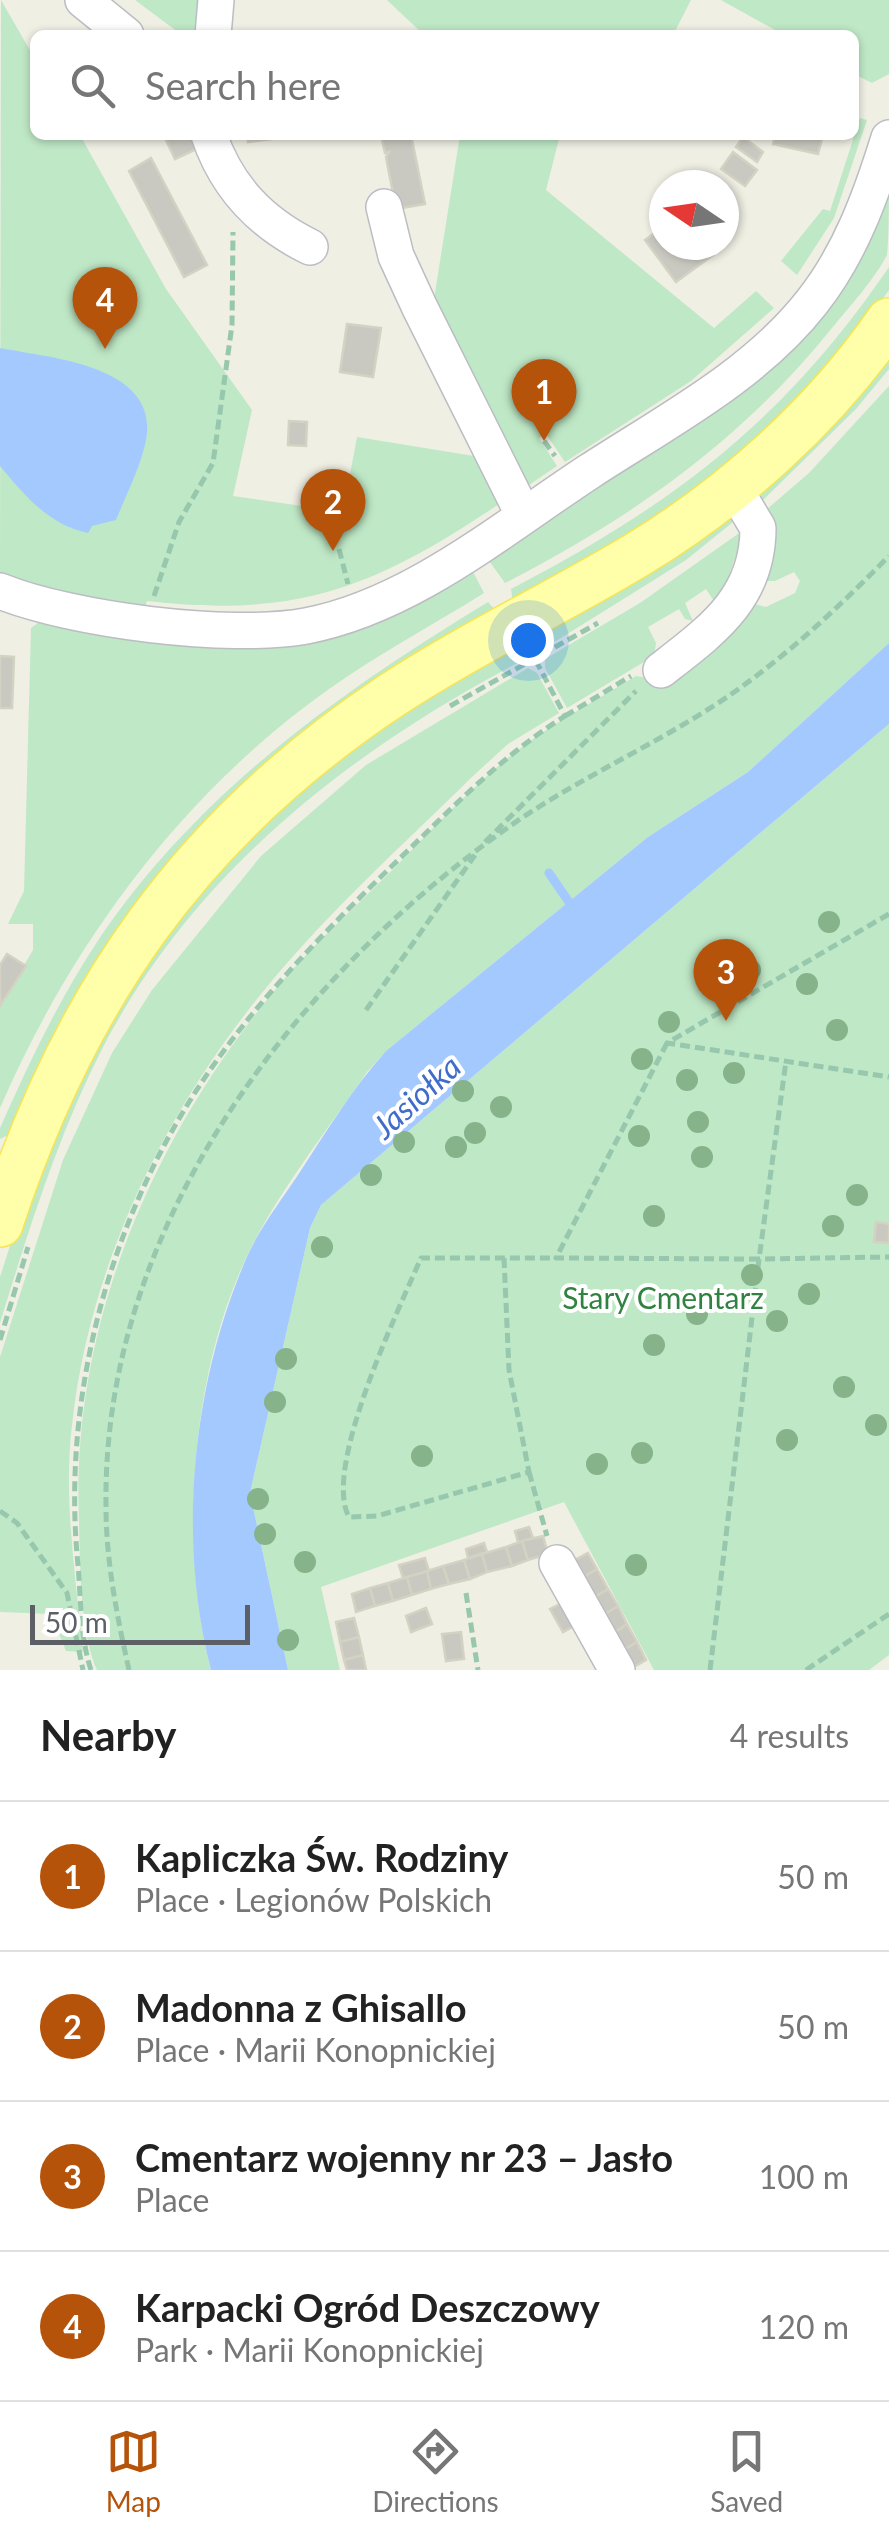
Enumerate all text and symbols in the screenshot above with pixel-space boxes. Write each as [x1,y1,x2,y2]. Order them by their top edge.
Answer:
search box [30,30,859,140]
icon: search [65,58,120,113]
text: Search here [145,62,341,108]
north arrow [649,170,739,260]
pin: 4 [72,266,138,349]
pin: 1 [512,358,576,441]
pin: 2 [300,468,366,551]
your location [503,615,554,666]
pin: 3 [694,938,758,1021]
water label: Jasiołka [363,1046,468,1146]
park label: Stary Cmentarz [562,1279,764,1315]
scale bar [30,1600,250,1644]
text: 50 m [45,1605,108,1639]
text: Nearby [40,1710,177,1760]
text: 4 results [730,1716,849,1755]
text: Kapliczka Św. Rodziny [135,1834,508,1880]
text: 1 [63,1857,82,1896]
text: 50 m [777,1857,849,1896]
text: Place · Legionów Polskich [135,1880,492,1919]
text: Madonna z Ghisallo [135,1984,466,2030]
text: 2 [63,2007,82,2046]
text: 50 m [777,2007,849,2046]
text: Place · Marii Konopnickiej [135,2030,496,2069]
text: Cmentarz wojenny nr 23 – Jasło [135,2134,673,2180]
text: 3 [63,2157,82,2196]
text: 100 m [759,2157,849,2196]
text: Place [135,2180,209,2219]
text: Karpacki Ogród Deszczowy [135,2284,600,2330]
text: 4 [63,2307,82,2346]
text: 120 m [759,2307,849,2346]
text: Park · Marii Konopnickiej [135,2330,484,2369]
tab: Map [106,2424,161,2518]
tab: Directions [372,2424,499,2518]
tab: Saved [710,2424,783,2518]

